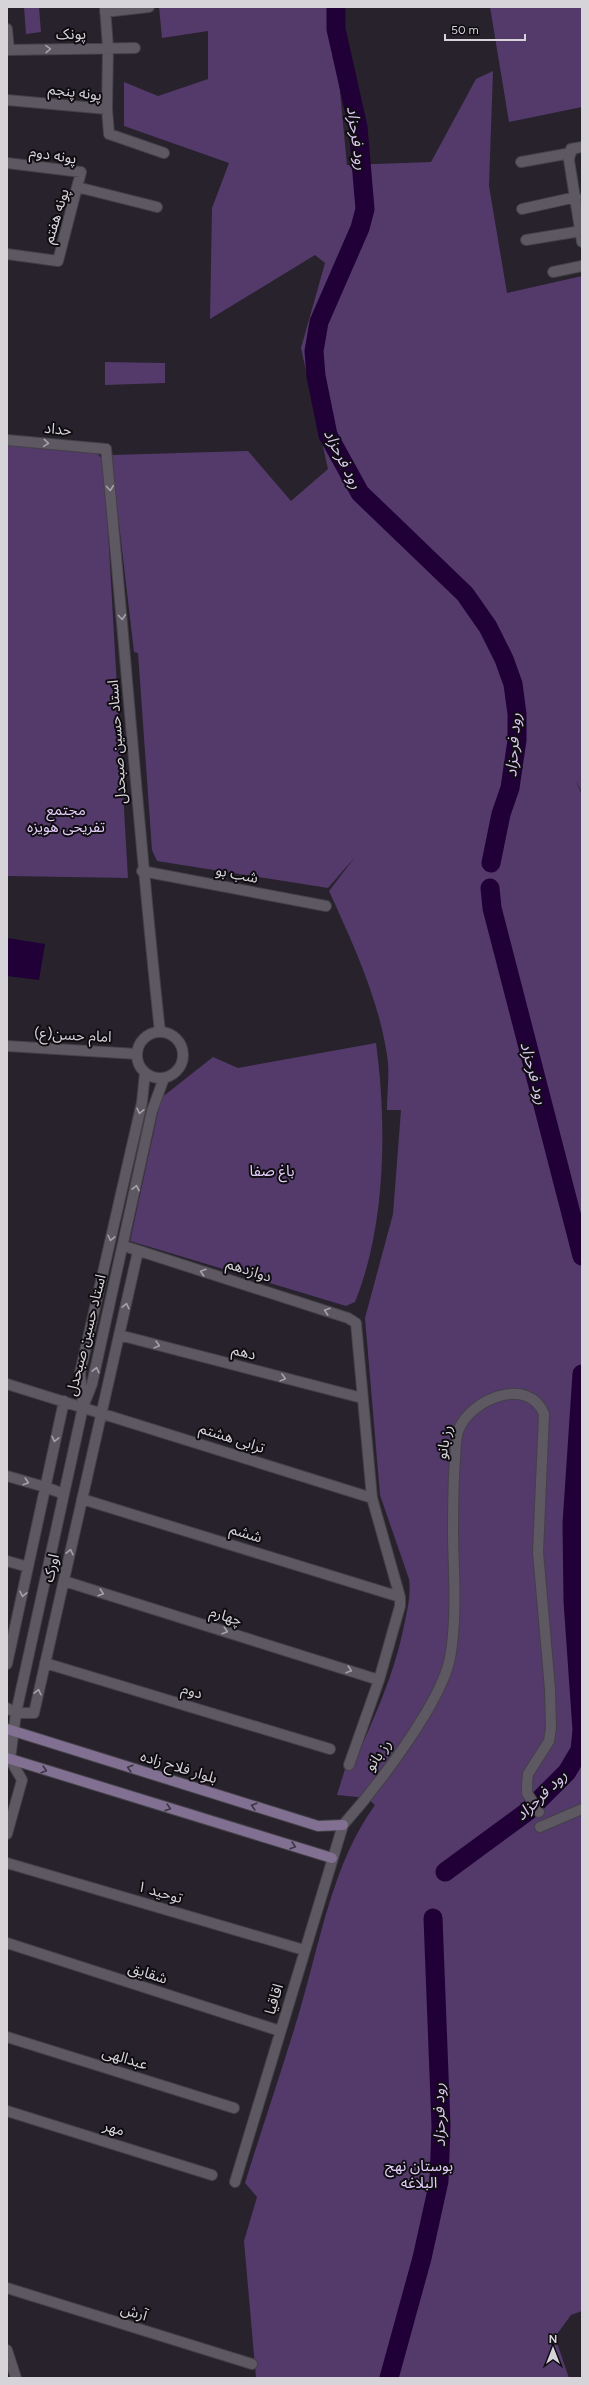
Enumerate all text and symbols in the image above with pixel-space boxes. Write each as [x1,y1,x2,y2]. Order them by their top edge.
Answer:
scale bar [445,16,525,42]
text: 50 m [451,23,479,37]
street label: پونک [56,25,86,44]
one-way arrow [45,45,51,53]
street label: پونه پنجم [47,80,103,106]
water label: رود فرحزاد [343,105,371,171]
street label: پونه دوم [28,142,78,170]
street label: پونه هفتم [39,186,75,246]
street label: حداد [43,419,73,439]
water label: رود فرحزاد [320,426,366,492]
one-way arrow [43,439,49,448]
one-way arrow [105,485,114,491]
one-way arrow [117,614,126,620]
street label: استاد حسین صبحدل [104,679,130,805]
water label: رود فرحزاد [501,712,525,778]
park label: مجتمع تفریحی هویزه [27,801,105,836]
street label: شب بو [214,861,260,887]
street label: امام حسن(ع) [34,1024,112,1049]
water label: رود فرحزاد [517,1040,552,1107]
one-way arrow [136,1108,144,1114]
park label: باغ صفا [249,1162,295,1183]
one-way arrow [131,1185,139,1192]
one-way arrow [107,1234,116,1241]
street label: دوازدهم [223,1254,274,1288]
one-way arrow [200,1268,207,1276]
street label: استاد حسین صبحدل [62,1272,110,1398]
one-way arrow [121,1303,129,1309]
one-way arrow [324,1307,331,1316]
one-way arrow [153,1340,160,1349]
street label: دهم [229,1340,258,1366]
one-way arrow [91,1367,99,1373]
one-way arrow [279,1373,286,1381]
street label: ترابی هشتم [196,1419,267,1459]
street label: رز بانو [432,1424,456,1460]
one-way arrow [52,1436,60,1443]
one-way arrow [22,1477,29,1486]
street label: ششم [227,1520,265,1548]
one-way arrow [66,1549,74,1555]
street label: اورک [39,1552,63,1584]
one-way arrow [97,1588,104,1597]
one-way arrow [19,1591,27,1597]
street label: چهارم [207,1602,245,1632]
one-way arrow [221,1626,228,1635]
one-way arrow [345,1665,352,1674]
street label: دوم [179,1679,205,1705]
one-way arrow [34,1689,42,1696]
street label: رز بانو [361,1736,395,1774]
street label: بلوار فلاح زاده [138,1747,220,1790]
one-way arrow [127,1764,134,1772]
one-way arrow [41,1765,48,1773]
water label: رود فرحزاد [511,1766,571,1824]
one-way arrow [165,1803,172,1812]
one-way arrow [251,1803,258,1811]
one-way arrow [289,1841,296,1850]
street label: توحید ۱ [135,1877,185,1907]
street label: شقایق [126,1958,170,1989]
street label: اقاقیا [261,1981,287,2017]
street label: عبدالهی [100,2043,150,2074]
water label: رود فرحزاد [429,2083,449,2147]
street label: مهر [100,2116,127,2140]
park label: بوستان نهج البلاغه [385,2157,453,2192]
street label: آرش [119,2299,150,2325]
north arrow [533,2329,573,2369]
text: N [549,2333,557,2346]

